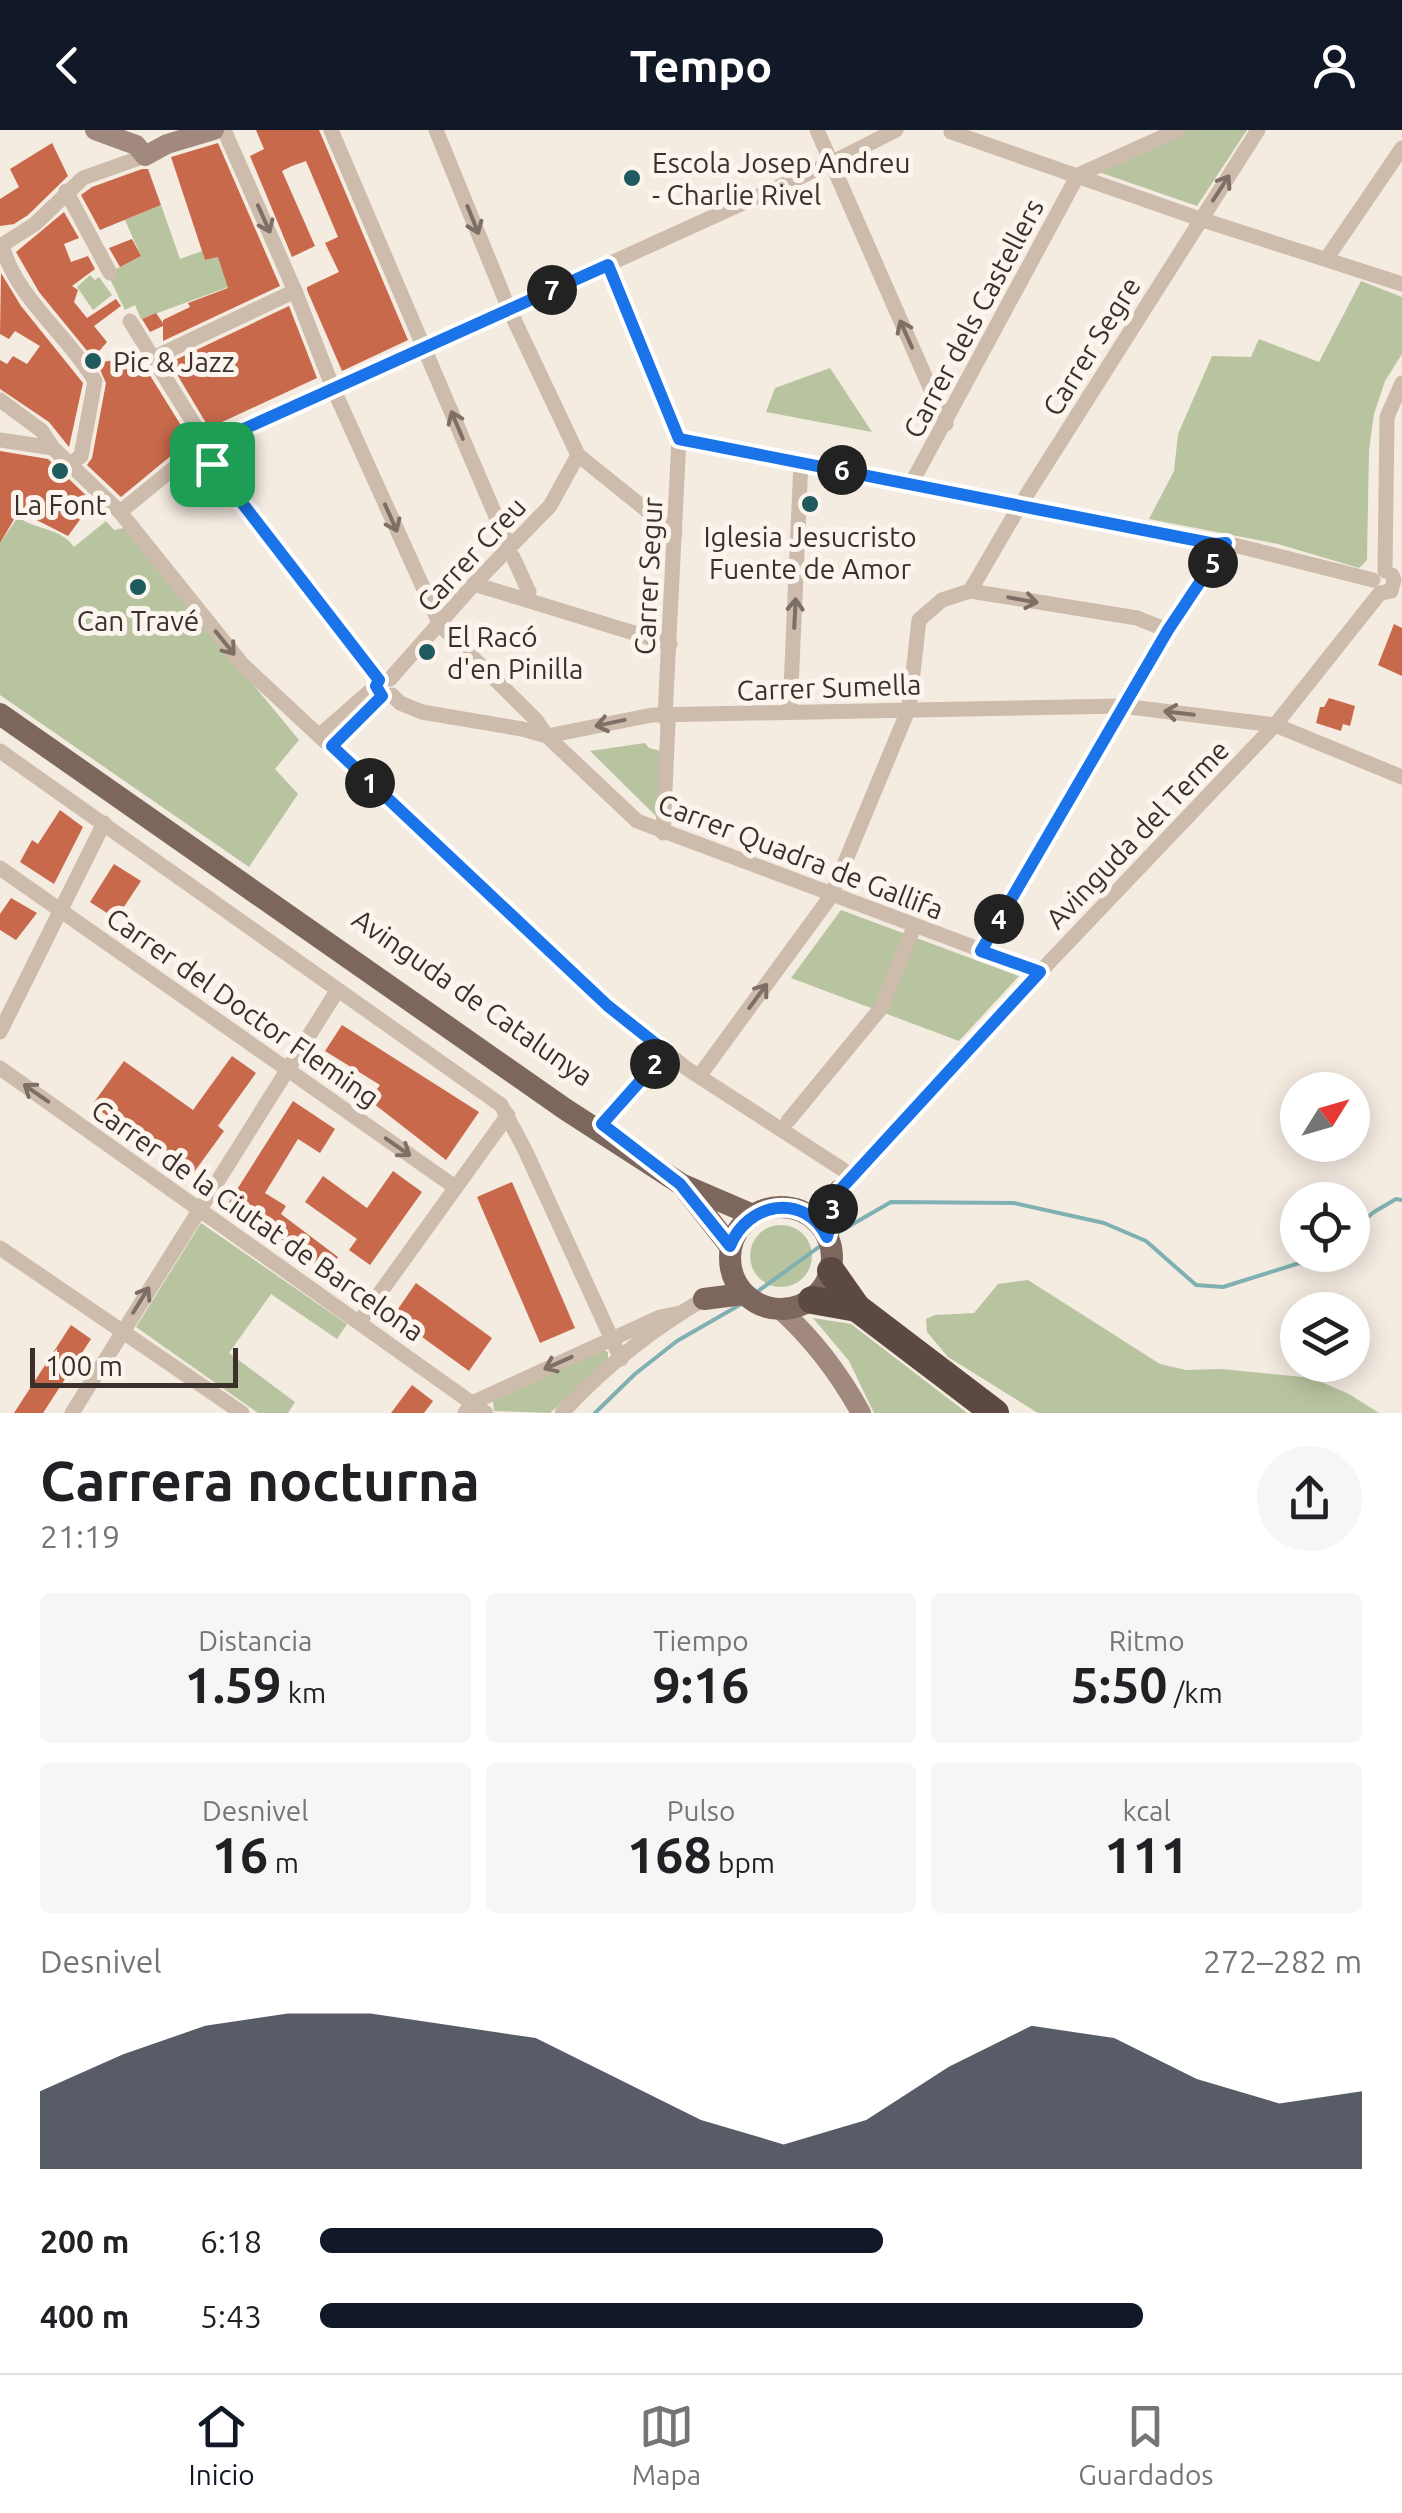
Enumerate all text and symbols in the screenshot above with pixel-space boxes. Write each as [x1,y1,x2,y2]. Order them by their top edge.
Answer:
icon: back [40,38,95,93]
icon: person [1307,38,1362,93]
text: Tempo [630,40,772,91]
place label: Escola Josep Andreu - Charlie Rivel [652,147,911,210]
marker: Escola Josep Andreu - Charlie Rivel [621,167,643,189]
one-way arrow [1210,174,1231,202]
street label: Carrer dels Castellers [897,193,1049,443]
one-way arrow [256,203,274,234]
one-way arrow [466,205,484,235]
pin: 7 [527,265,577,315]
street label: Carrer Segre [1036,271,1146,421]
text: 7 [544,274,560,305]
one-way arrow [896,319,914,350]
place label: Pic & Jazz [113,346,235,377]
marker: Pic & Jazz [82,350,104,372]
one-way arrow [447,410,465,441]
pin [170,422,255,507]
icon: arrive [185,437,240,492]
pin: 6 [817,445,867,495]
text: 6 [834,454,850,485]
marker: La Font [49,460,71,482]
place label: La Font [13,489,107,520]
street label: Carrer Creu [410,491,532,617]
marker: Iglesia Jesucristo Fuente de Amor [799,493,821,515]
street label: Carrer Segur [628,496,668,656]
one-way arrow [383,502,402,532]
place label: Iglesia Jesucristo Fuente de Amor [703,521,917,584]
pin: 5 [1188,538,1238,588]
text: 5 [1205,547,1221,578]
marker: Can Travé [127,576,149,598]
one-way arrow [1007,591,1039,610]
one-way arrow [785,598,804,630]
place label: Can Travé [77,605,199,636]
place label: El Racó d'en Pinilla [447,621,583,684]
one-way arrow [214,629,236,655]
marker: El Racó d'en Pinilla [416,641,438,663]
street label: Carrer Sumella [736,668,922,706]
one-way arrow [1163,703,1195,722]
one-way arrow [595,715,627,734]
street label: Avinguda del Terme [1039,734,1235,934]
pin: 1 [345,758,395,808]
text: 1 [362,767,378,798]
street label: Carrer Quadra de Gallifa [654,787,948,925]
pin: 4 [974,894,1024,944]
street label: Carrer del Doctor Fleming [101,901,385,1113]
street label: Avinguda de Catalunya [347,902,599,1092]
text: 4 [991,903,1007,934]
one-way arrow [747,983,768,1011]
pin: 2 [630,1039,680,1089]
text: 2 [647,1048,663,1079]
north arrow [1280,1072,1370,1162]
map controls [1280,1072,1370,1382]
one-way arrow [23,1083,50,1104]
street label: Carrer de la Ciutat de Barcelona [86,1093,430,1347]
one-way arrow [384,1136,411,1157]
button: locate [1280,1182,1370,1272]
pin: 3 [808,1184,858,1234]
text: 3 [825,1193,841,1224]
one-way arrow [131,1286,152,1315]
button: layers [1280,1292,1370,1382]
scale bar [30,1343,238,1388]
text: 100 m [45,1350,123,1381]
one-way arrow [544,1355,574,1374]
button: share [1257,1446,1362,1551]
text: Carrera nocturna [40,1450,480,1511]
text: 21:19 [40,1518,120,1554]
text: Distancia [198,1625,312,1656]
text: Tiempo [653,1625,749,1656]
text: Ritmo [1109,1625,1185,1656]
text: 1.59 [185,1656,281,1712]
text: 9:16 [653,1656,749,1712]
text: 5:50 [1071,1656,1168,1712]
text: km [281,1677,326,1708]
text: /km [1168,1677,1223,1708]
text: Desnivel [202,1795,309,1826]
text: Pulso [667,1795,735,1826]
text: kcal [1122,1795,1171,1826]
text: 16 [212,1826,268,1882]
text: 168 [627,1826,712,1882]
text: 111 [1104,1826,1189,1882]
text: m [268,1847,299,1878]
text: bpm [712,1847,775,1878]
text: Desnivel [40,1943,162,1979]
text: 272–282 m [1203,1943,1362,1979]
text: 200 m [40,2223,129,2259]
text: 6:18 [200,2223,262,2259]
text: 400 m [40,2298,129,2334]
text: 5:43 [200,2298,262,2334]
tab: Inicio [189,2399,255,2490]
tab: Mapa [632,2399,701,2490]
tab: Guardados [1078,2399,1213,2490]

